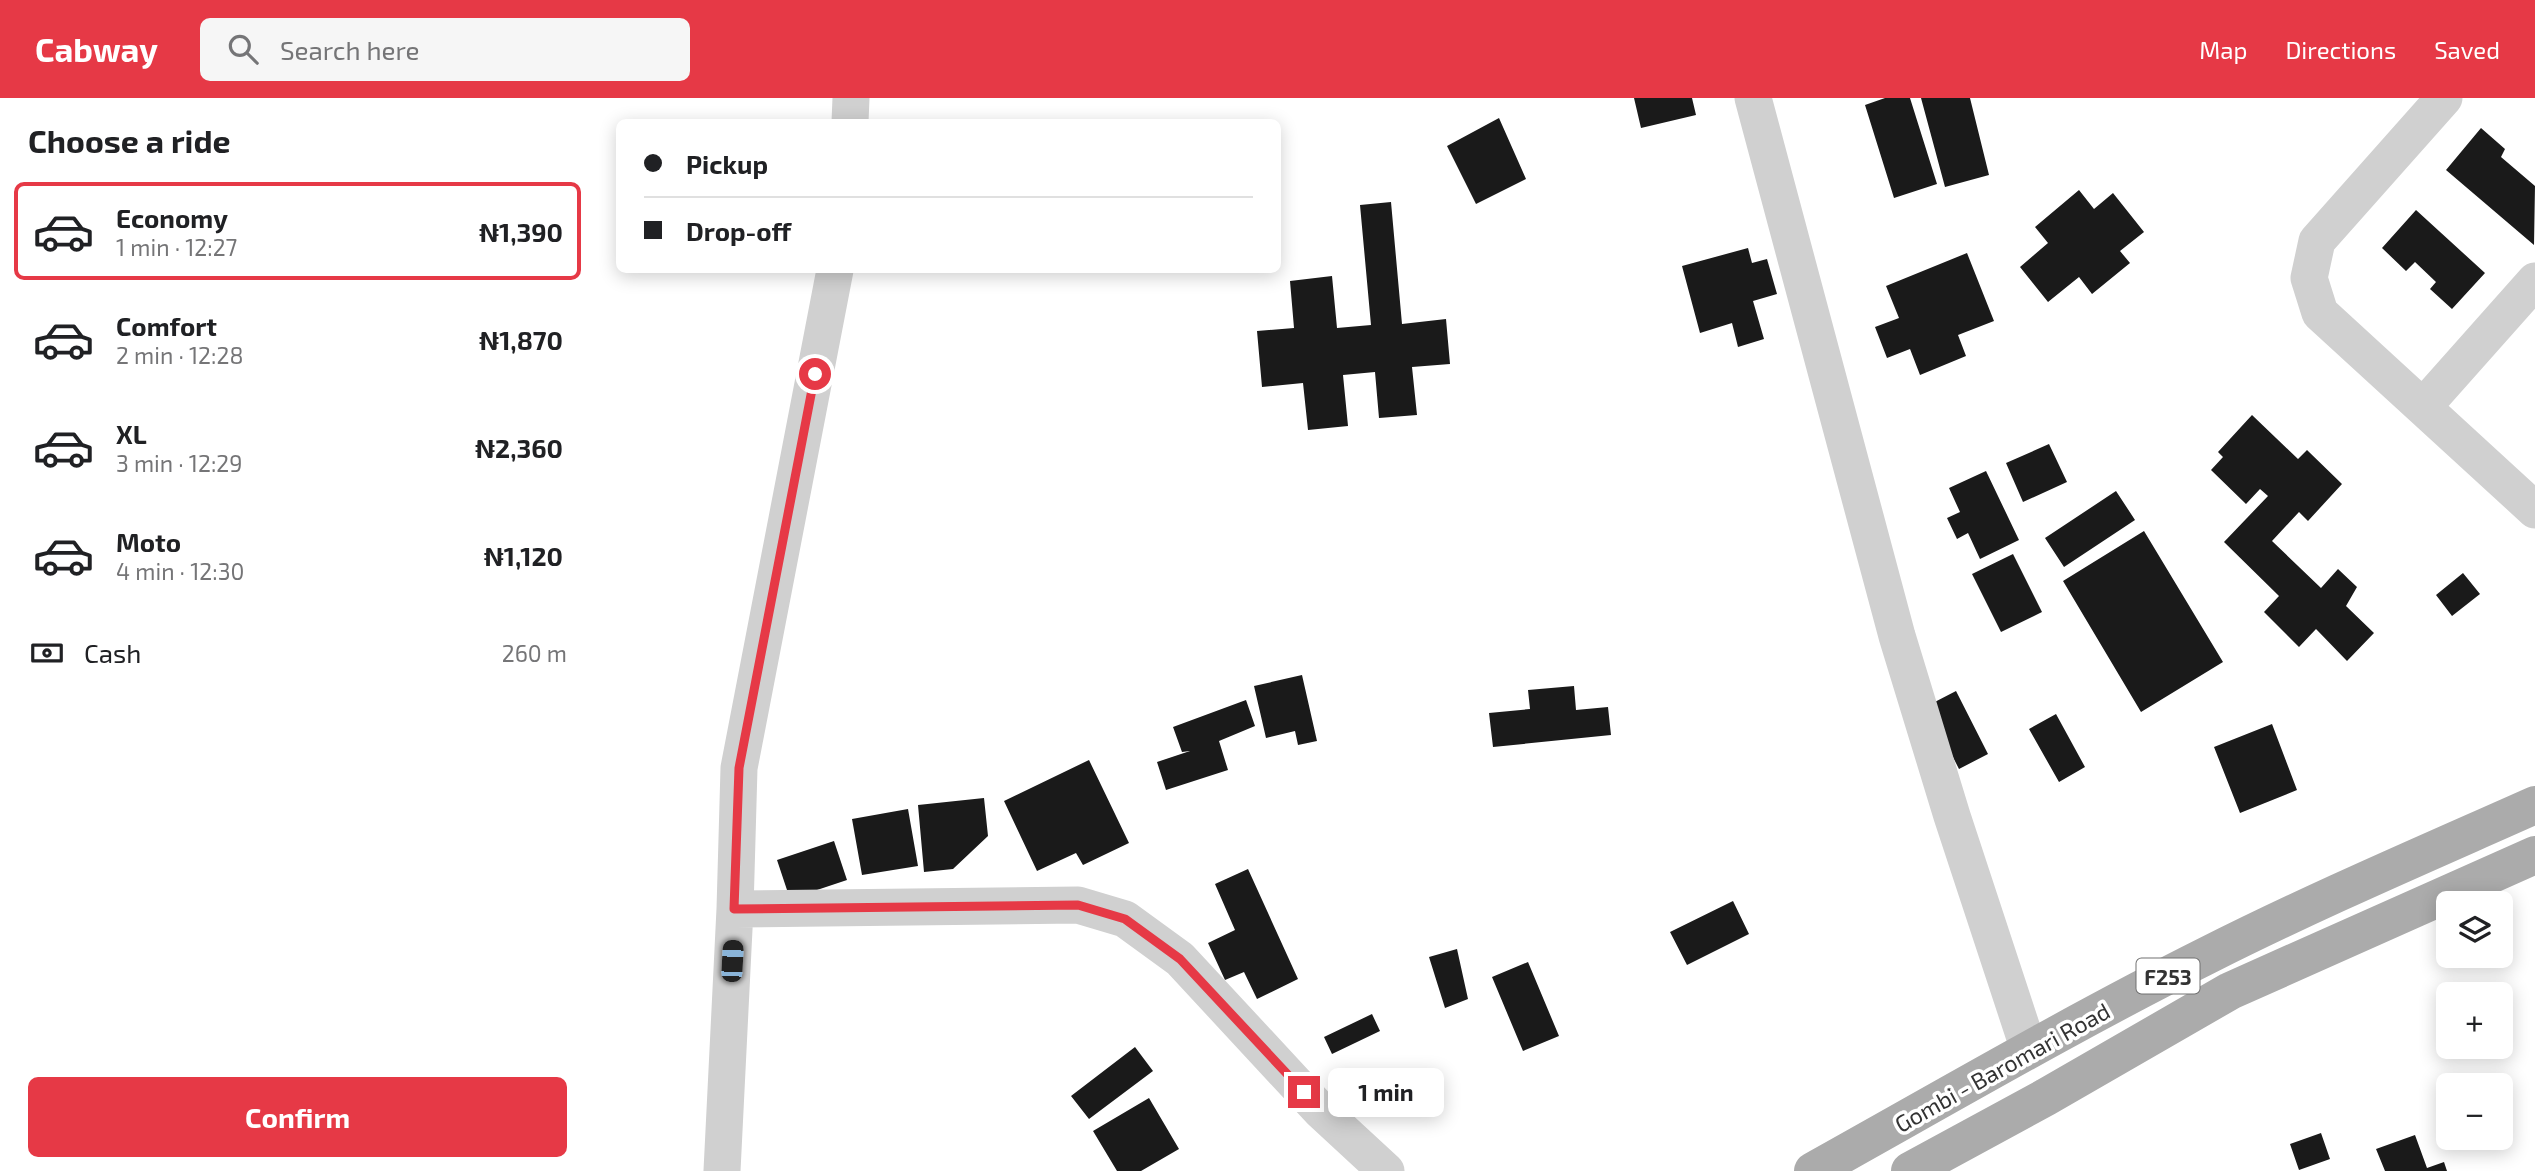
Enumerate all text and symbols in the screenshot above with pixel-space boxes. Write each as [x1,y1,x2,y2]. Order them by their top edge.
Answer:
search box [200,18,690,81]
text: Cabway [35,29,158,69]
icon: search [224,30,262,68]
text: Search here [280,34,420,65]
text: Map [2199,35,2247,64]
text: Directions [2285,35,2396,64]
text: Saved [2434,35,2500,64]
text: Choose a ride [28,121,231,159]
text: Pickup [686,148,768,179]
icon: car [32,200,95,263]
text: Economy [116,202,228,233]
text: Drop-off [686,215,791,246]
text: ₦1,390 [479,216,563,247]
text: 1 min · 12:27 [116,233,237,261]
icon: car [32,308,95,371]
text: Comfort [116,310,217,341]
text: ₦1,870 [479,324,563,355]
text: 2 min · 12:28 [116,341,243,369]
route start [799,358,831,390]
icon: car [32,416,95,479]
text: XL [116,418,147,449]
text: ₦2,360 [475,432,563,463]
text: 3 min · 12:29 [116,449,242,477]
icon: car [32,524,95,587]
text: Moto [116,526,181,557]
text: ₦1,120 [484,540,563,571]
text: 4 min · 12:30 [116,557,244,585]
icon: cash [28,634,66,672]
text: Cash [84,637,141,668]
text: 260 m [502,639,567,667]
map controls [2436,891,2513,1150]
button: layers [2436,891,2513,968]
car [721,939,744,983]
road number: F253 [2137,958,2199,994]
button: + [2436,982,2513,1059]
street label: Gombi - Baromari Road [1889,996,2115,1138]
callout: 1 min [1329,1068,1444,1116]
button: − [2436,1073,2513,1150]
route end [1288,1076,1320,1108]
button: Confirm [28,1077,567,1157]
text: 1 min [1358,1078,1414,1106]

